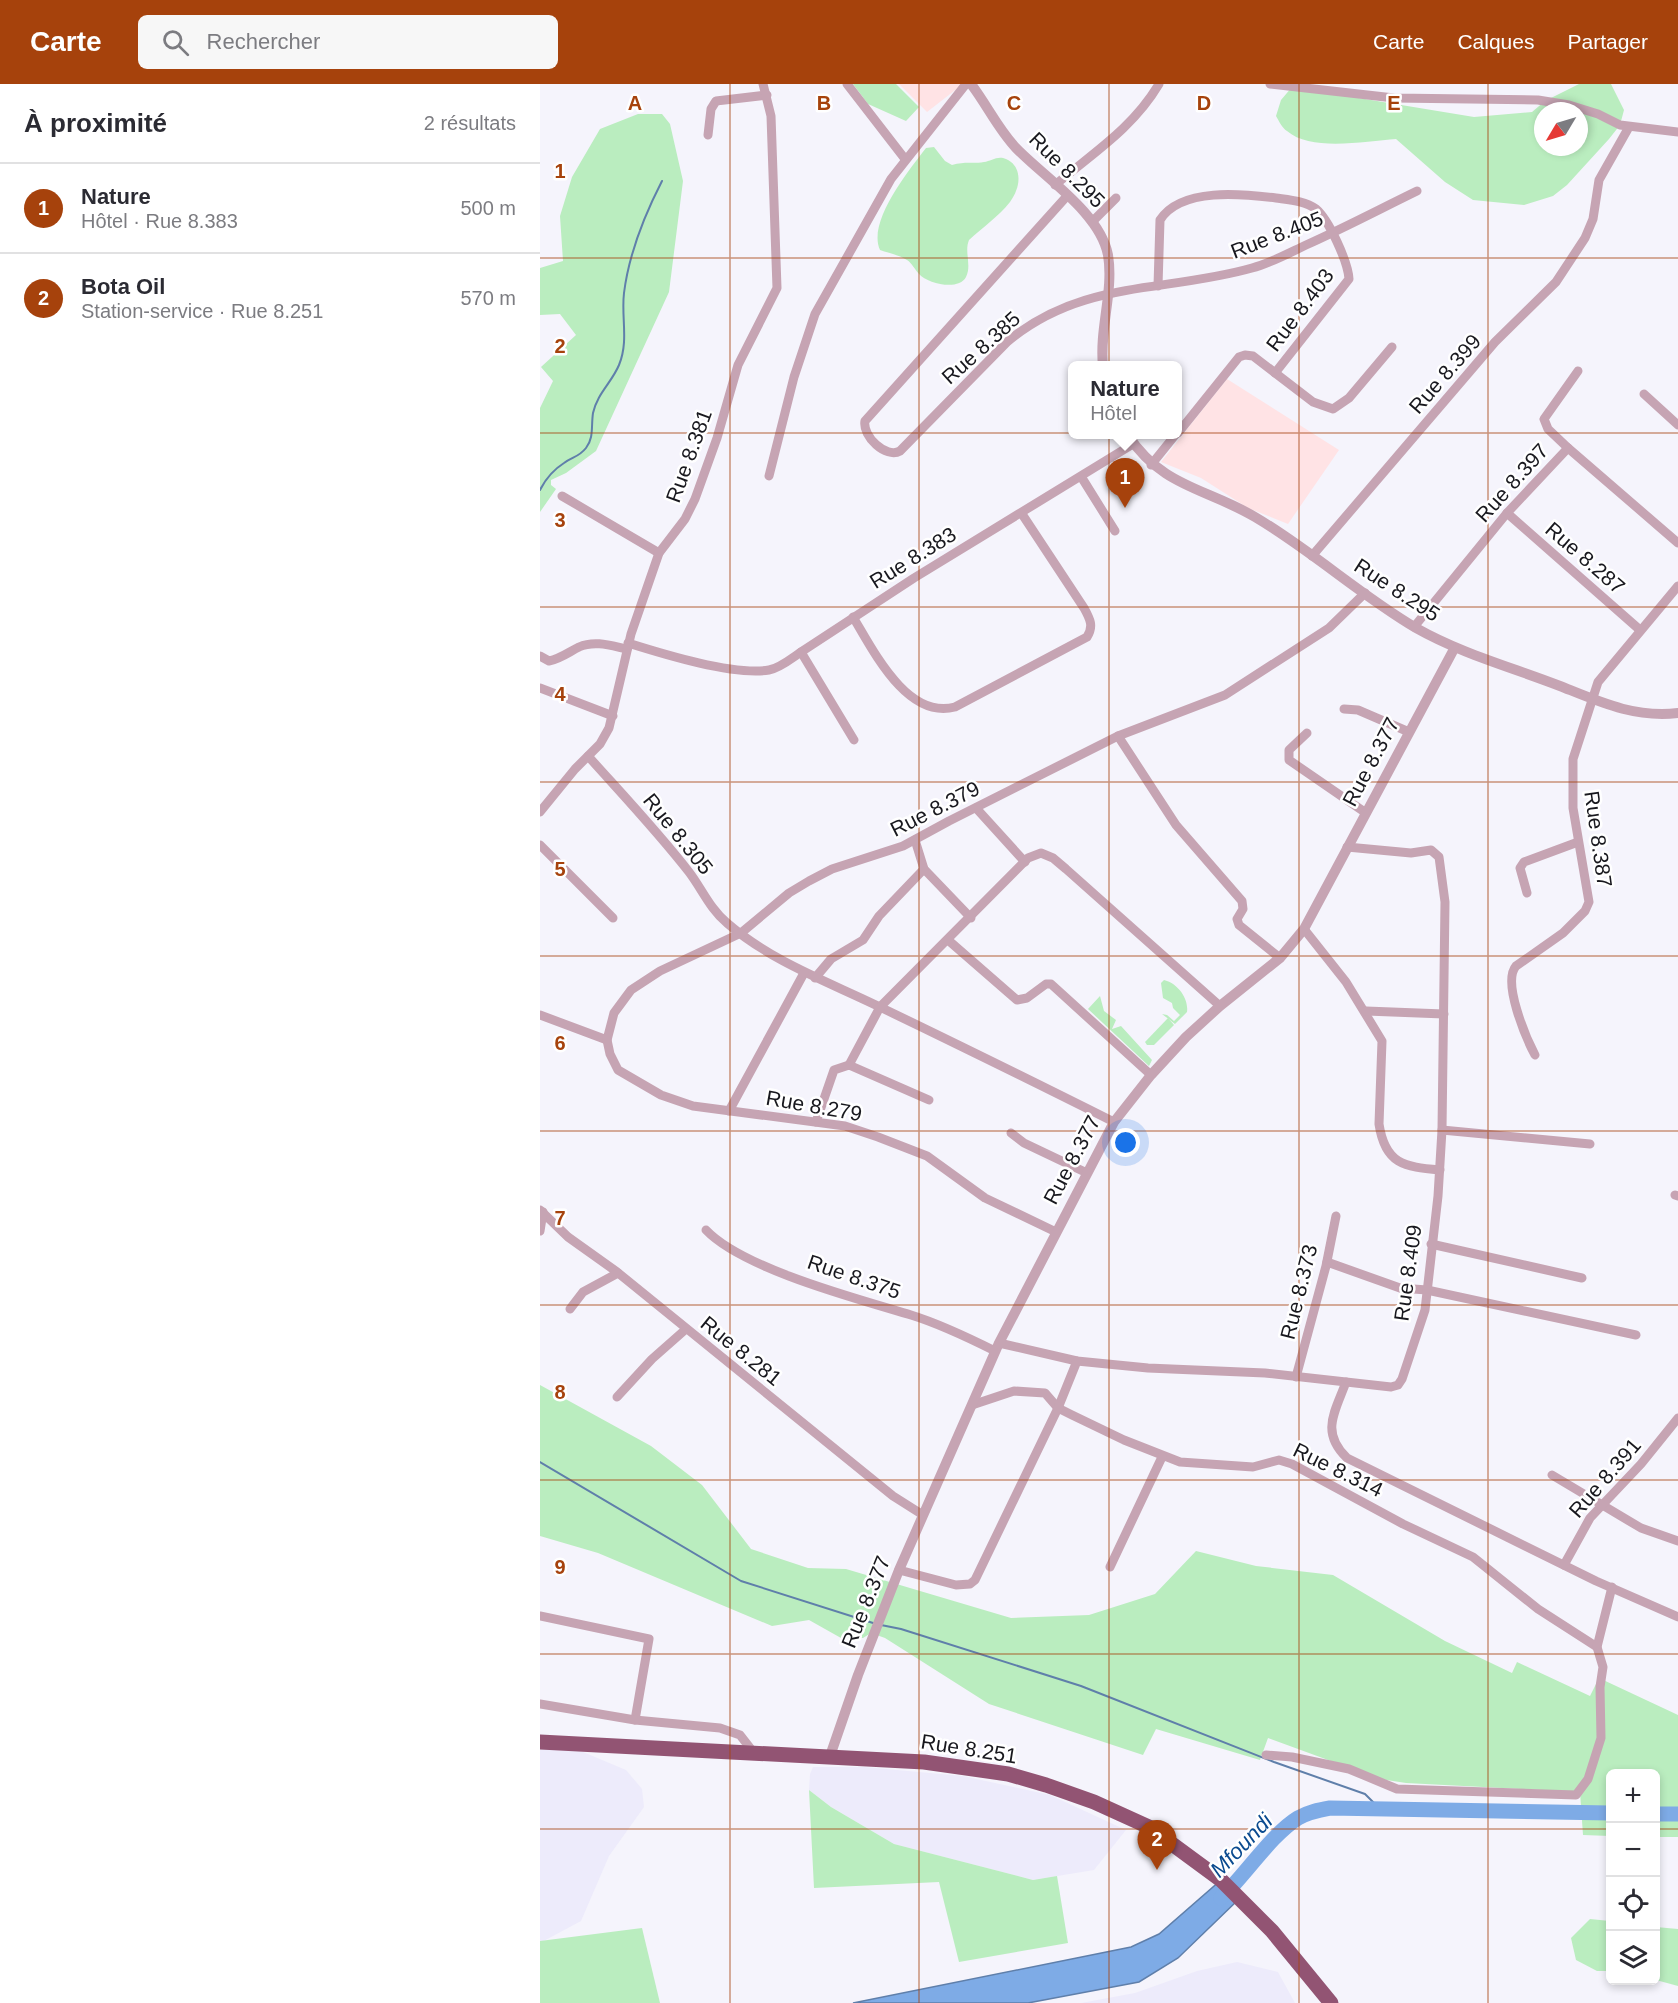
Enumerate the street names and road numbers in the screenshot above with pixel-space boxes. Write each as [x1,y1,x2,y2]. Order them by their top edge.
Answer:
street label: Rue 8.295 [1025,127,1110,212]
street label: Rue 8.405 [1227,206,1326,263]
street label: Rue 8.403 [1261,264,1338,355]
street label: Rue 8.385 [937,307,1024,389]
street label: Rue 8.399 [1404,330,1485,418]
street label: Rue 8.381 [661,406,716,505]
street label: Rue 8.397 [1471,439,1553,526]
street label: Rue 8.287 [1541,517,1629,598]
street label: Rue 8.383 [866,522,960,593]
street label: Rue 8.295 [1350,554,1444,626]
street label: Rue 8.377 [1338,714,1403,810]
street label: Rue 8.379 [886,776,983,841]
street label: Rue 8.305 [639,789,718,879]
street label: Rue 8.387 [1580,789,1617,889]
street label: Rue 8.279 [764,1086,864,1125]
street label: Rue 8.377 [1039,1112,1104,1208]
street label: Rue 8.409 [1389,1223,1426,1323]
street label: Rue 8.373 [1276,1242,1321,1342]
street label: Rue 8.375 [805,1250,904,1303]
street label: Rue 8.281 [696,1311,786,1390]
street label: Rue 8.391 [1564,1434,1645,1522]
street label: Rue 8.314 [1290,1438,1387,1501]
street label: Rue 8.377 [837,1553,894,1651]
street label: Rue 8.251 [919,1730,1019,1767]

